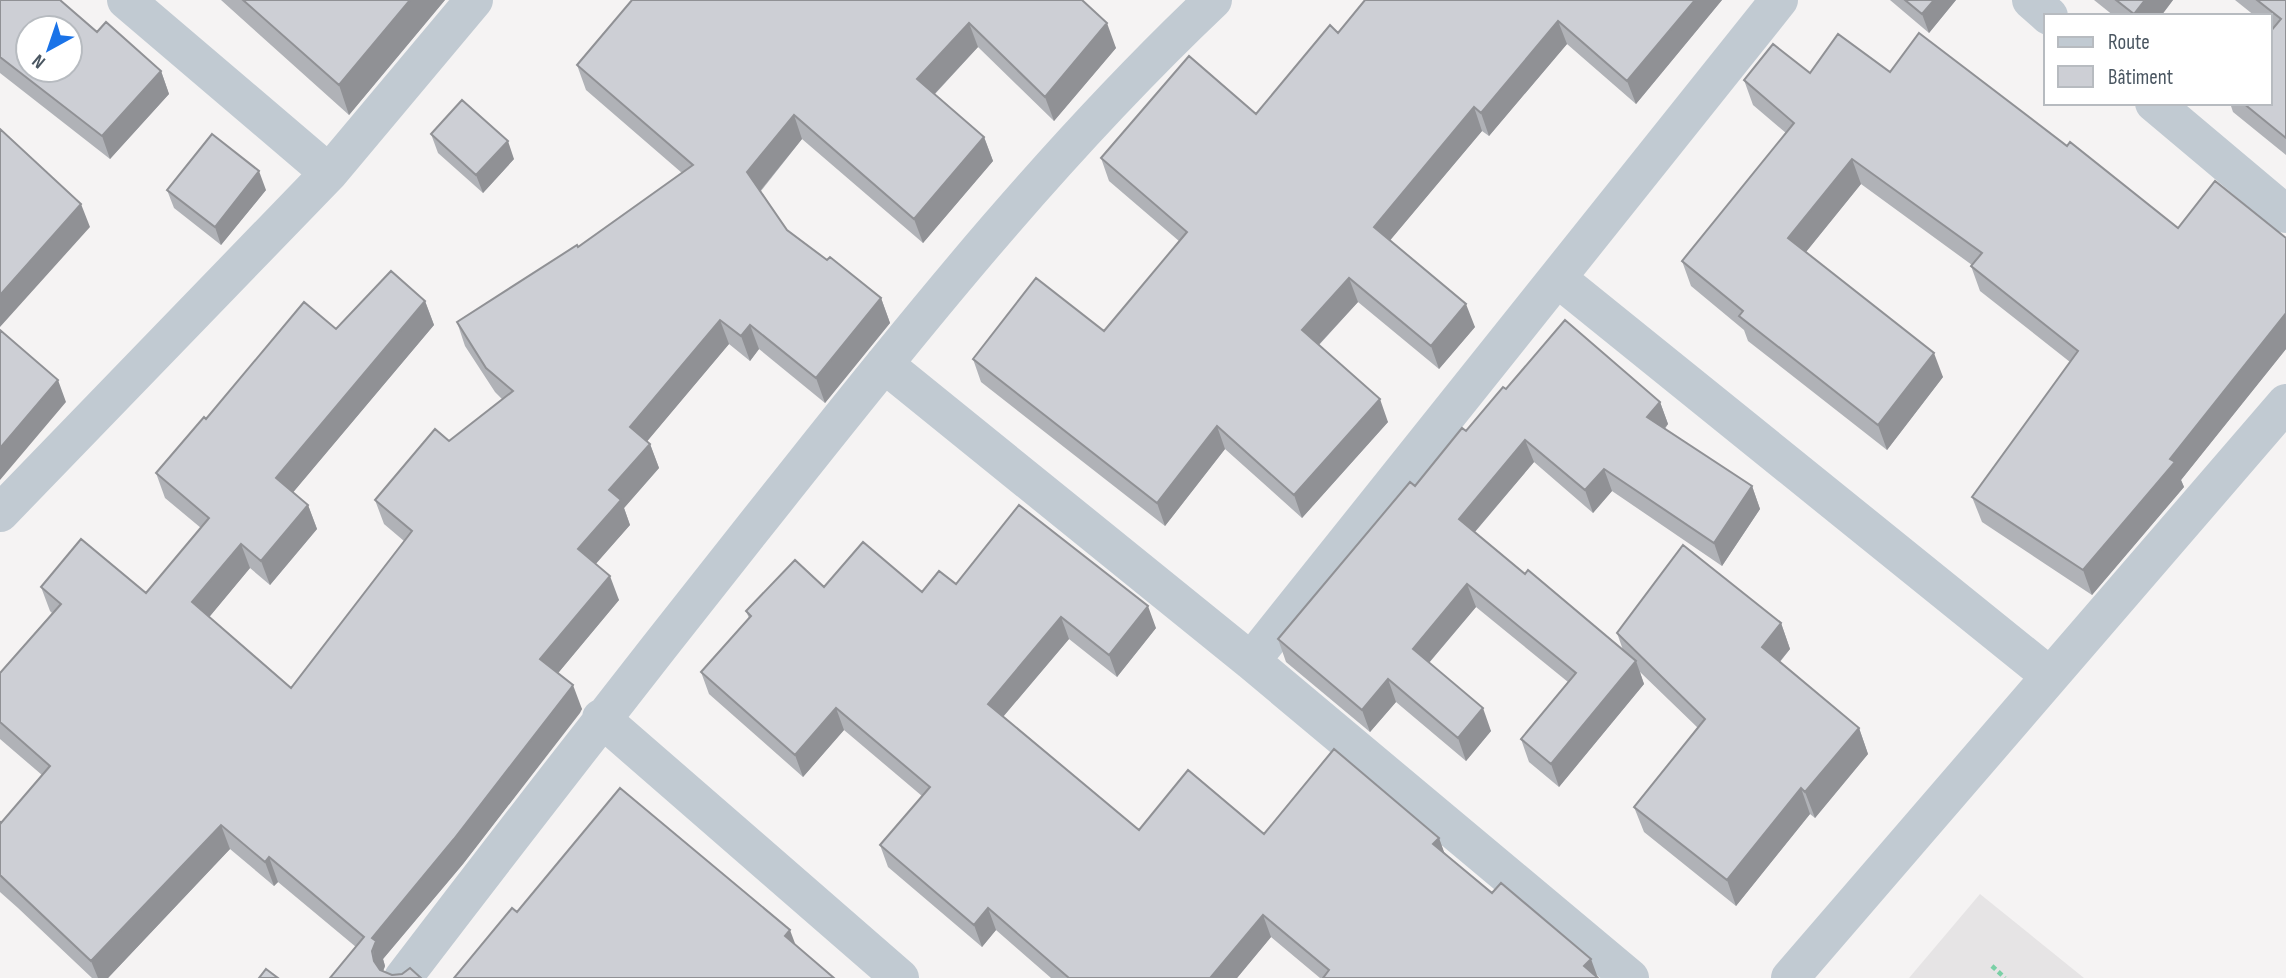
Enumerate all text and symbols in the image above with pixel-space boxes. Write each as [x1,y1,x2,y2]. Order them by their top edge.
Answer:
north arrow [14,14,84,84]
legend [2044,14,2272,105]
text: Route [2108,30,2150,55]
text: N [28,49,50,73]
text: Bâtiment [2108,65,2173,90]

